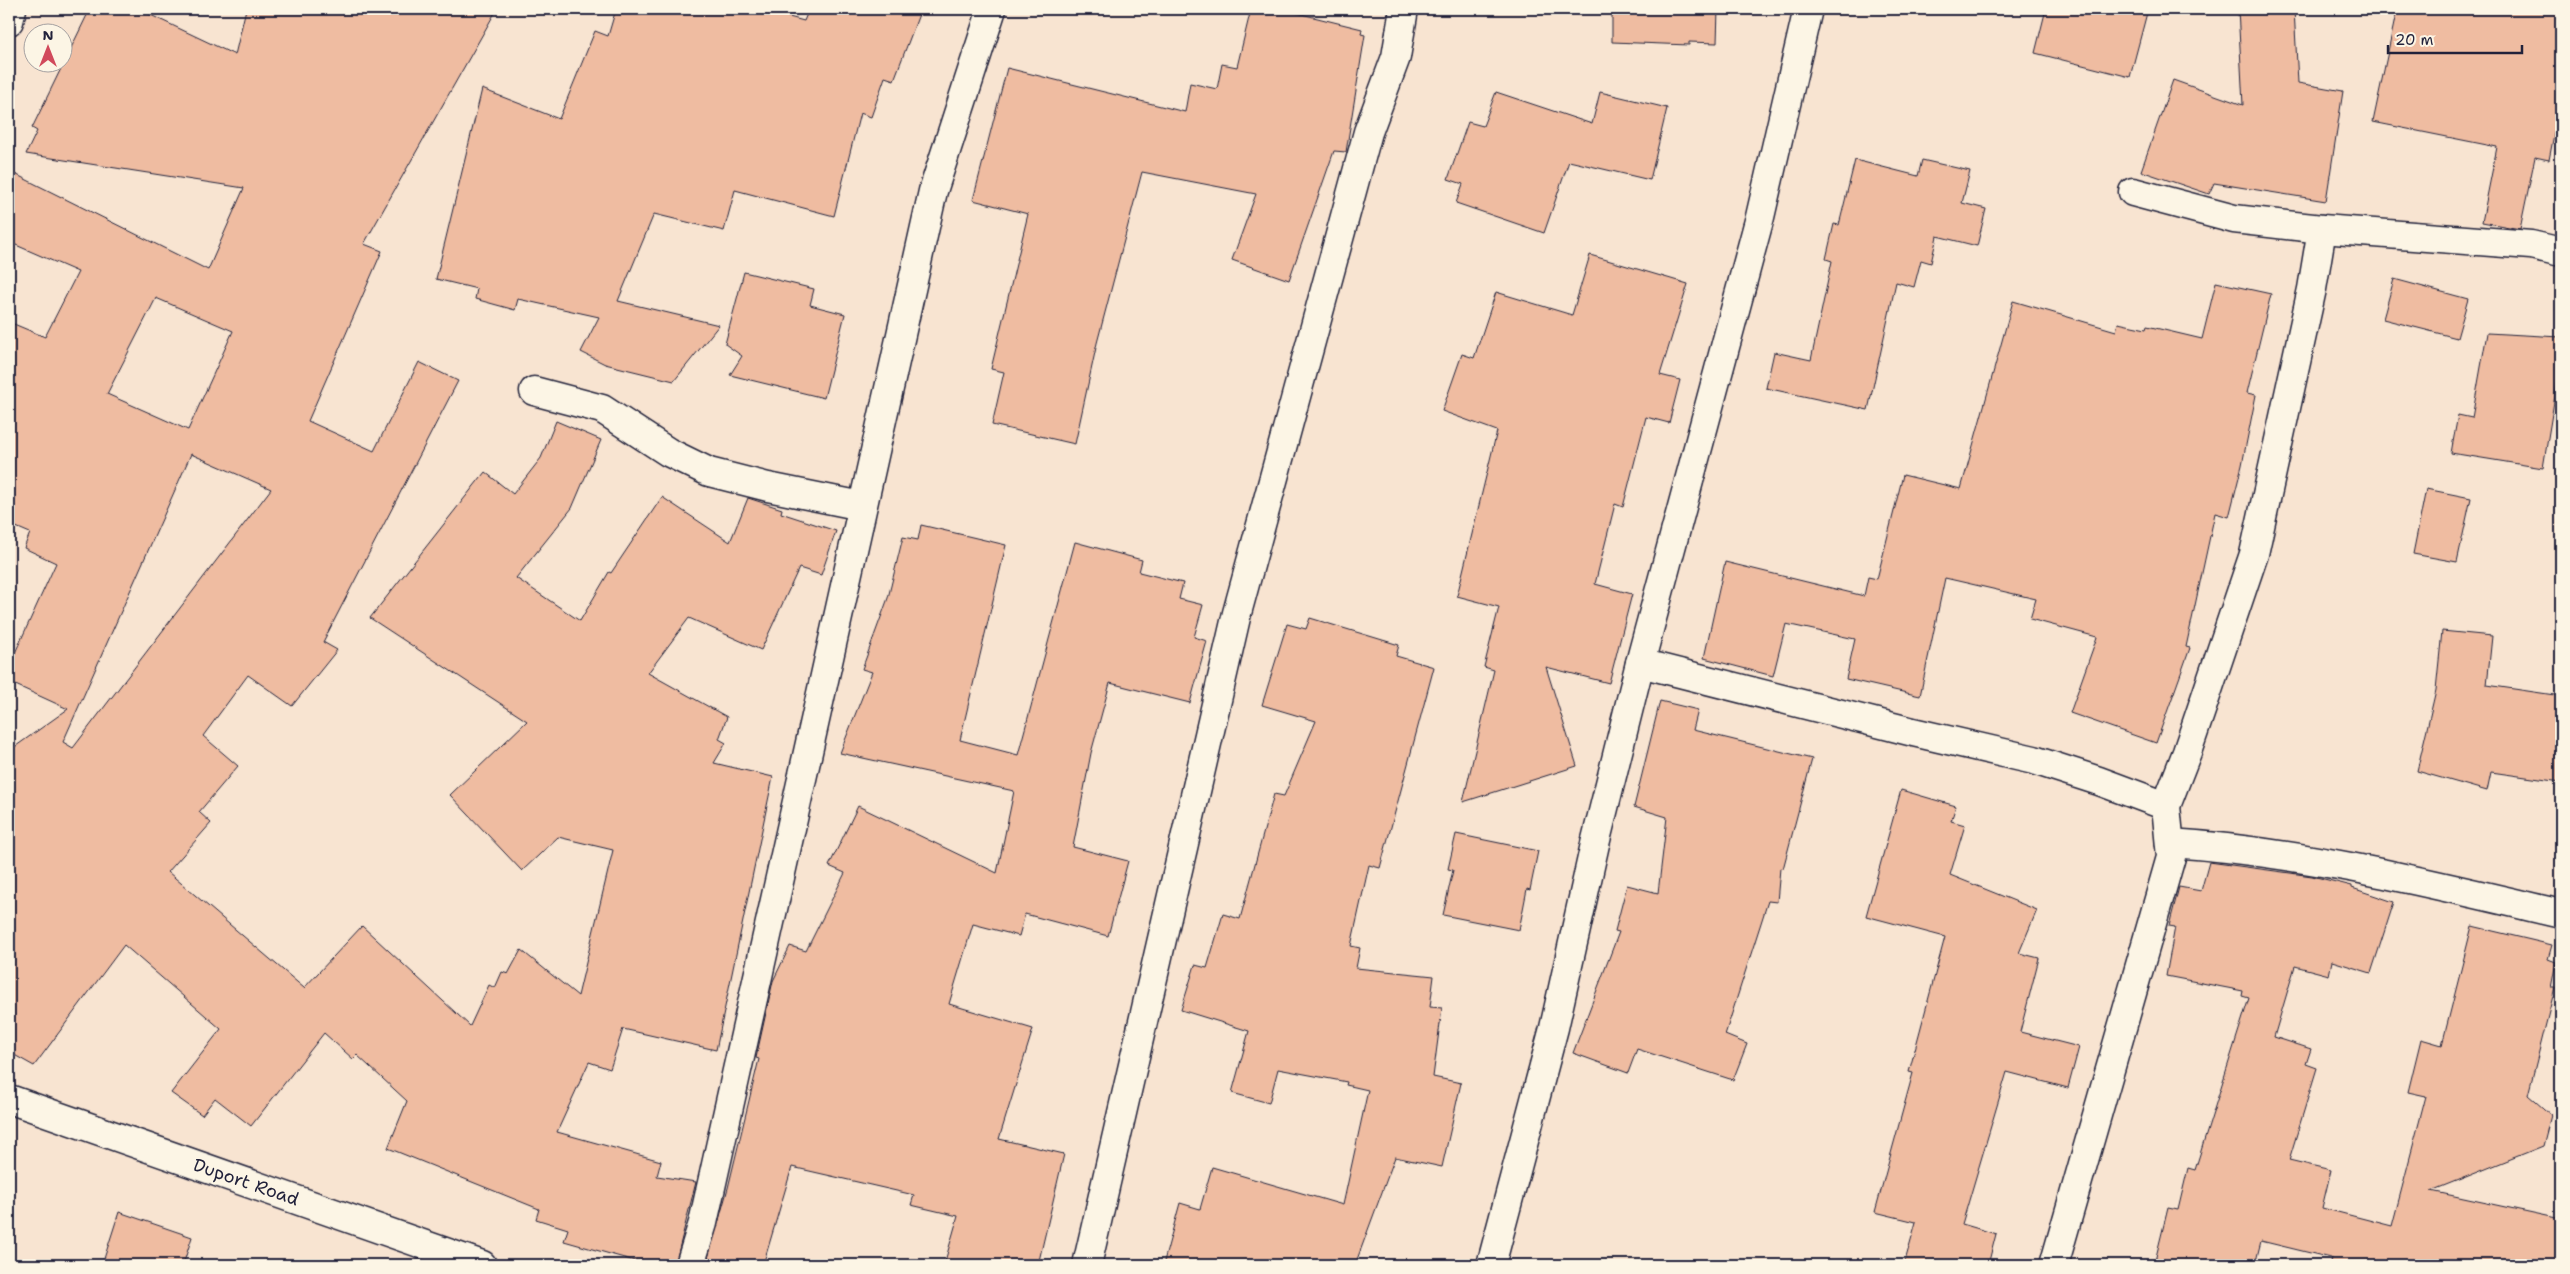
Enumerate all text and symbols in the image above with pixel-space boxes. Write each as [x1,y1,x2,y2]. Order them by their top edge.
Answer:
north arrow [22,22,72,72]
scale bar [2388,22,2521,54]
text: N [42,26,54,44]
text: 20 m [2395,30,2434,50]
street label: Duport Road [190,1153,302,1211]

